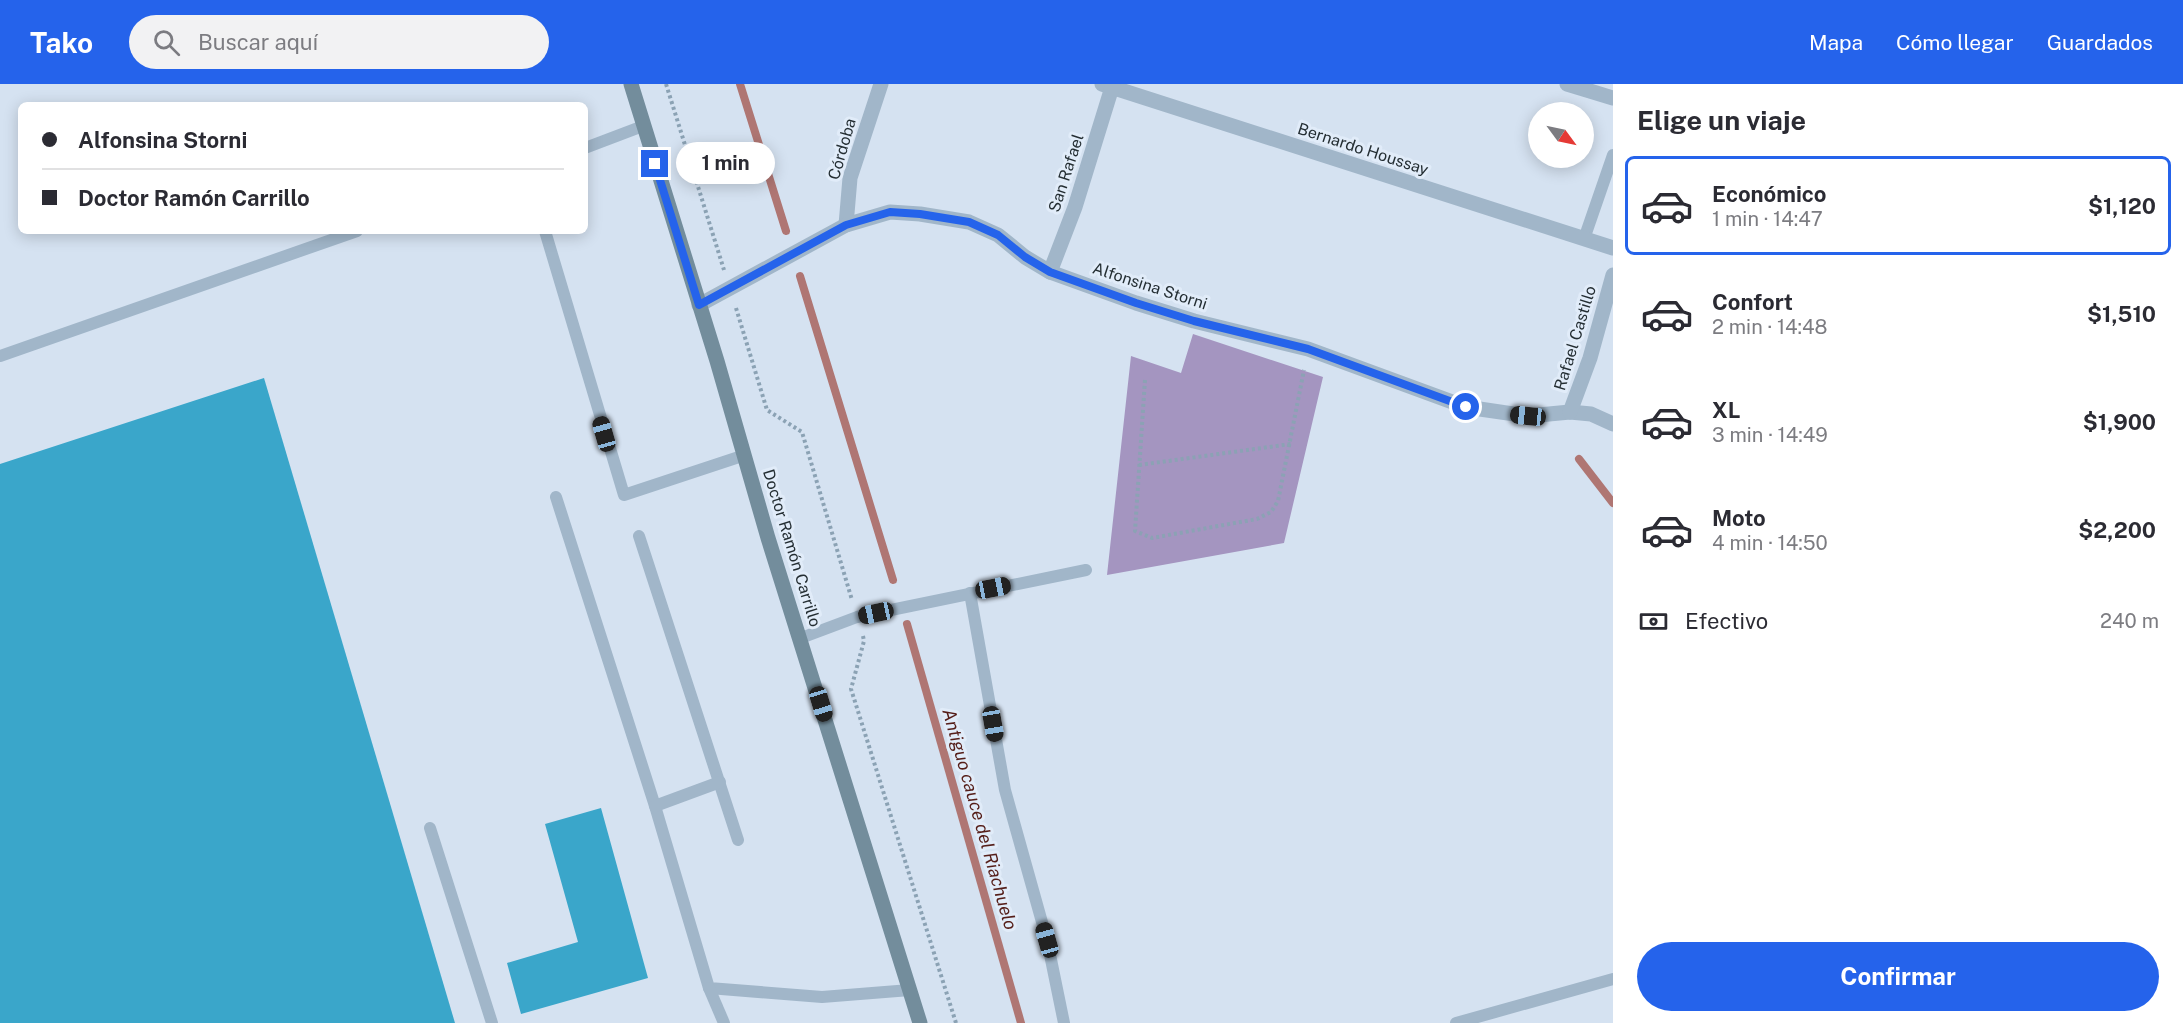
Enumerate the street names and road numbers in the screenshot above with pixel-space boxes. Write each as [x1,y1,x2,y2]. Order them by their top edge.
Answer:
street label: Córdoba [824,116,860,182]
street label: Bernardo Houssay [1295,119,1431,179]
street label: San Rafael [1044,131,1088,214]
street label: Alfonsina Storni [1090,259,1210,313]
street label: Rafael Castillo [1550,283,1600,393]
street label: Doctor Ramón Carrillo [759,467,825,629]

